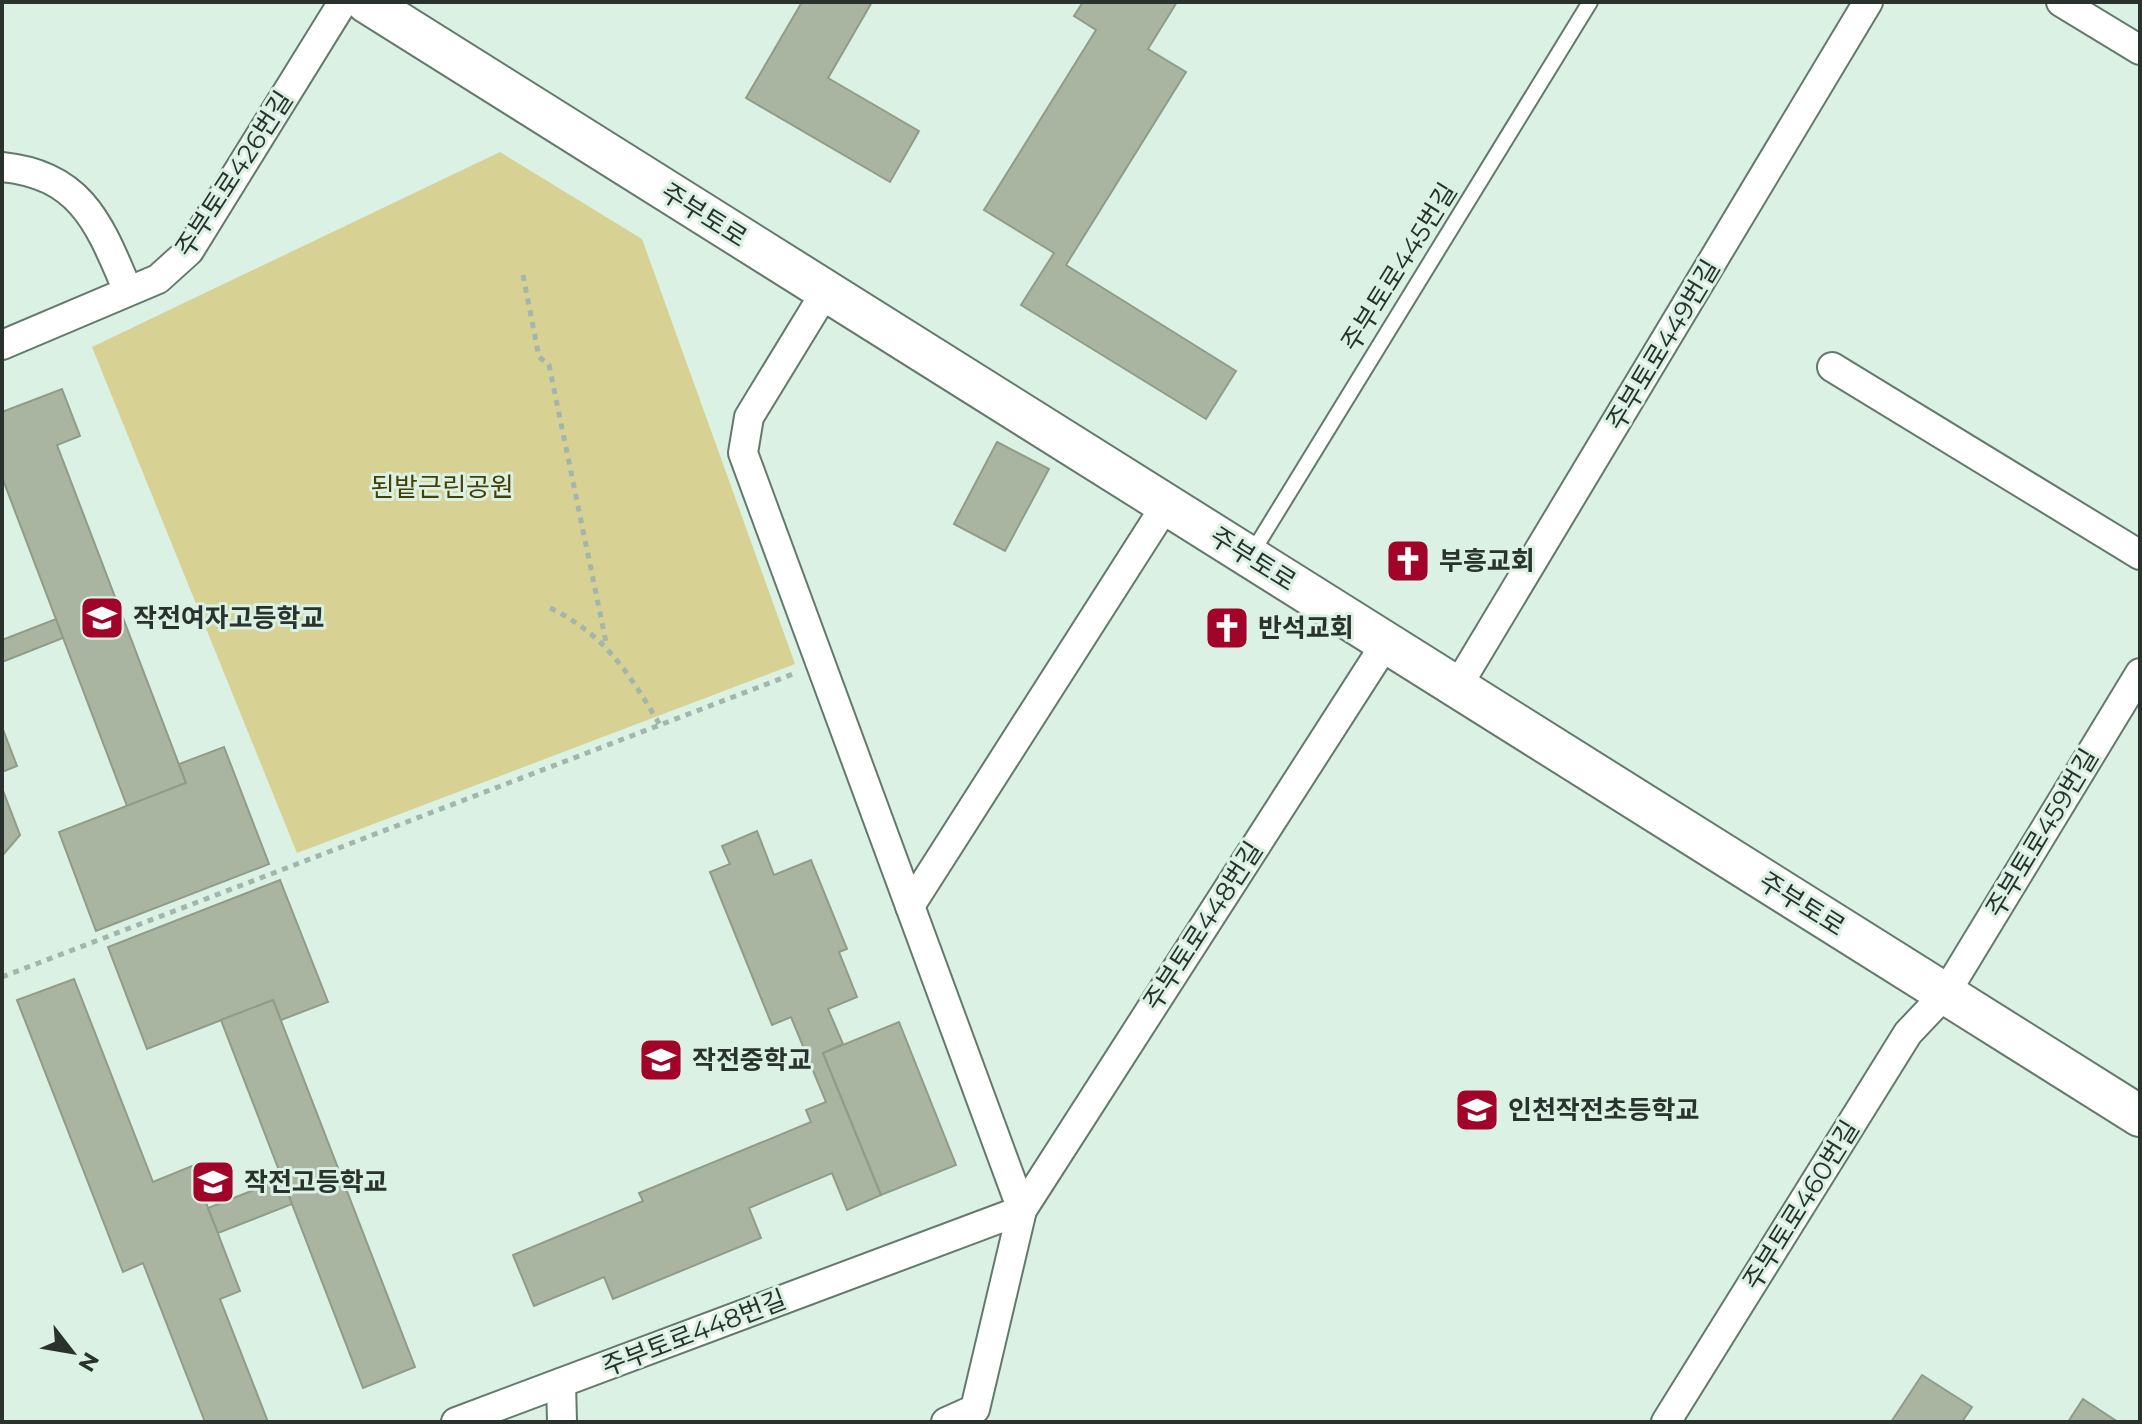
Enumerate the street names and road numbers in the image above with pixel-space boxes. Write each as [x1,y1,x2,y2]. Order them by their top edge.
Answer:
street label: 주부토로426번길 [169,85,299,263]
street label: 주부토로 [655,176,753,254]
street label: 주부토로445번길 [1334,177,1464,357]
street label: 주부토로449번길 [1599,254,1727,436]
street label: 주부토로 [1204,520,1302,598]
street label: 주부토로459번길 [1979,743,2105,923]
street label: 주부토로448번길 [1137,836,1269,1016]
street label: 주부토로 [1753,865,1851,943]
street label: 주부토로460번길 [1736,1114,1866,1296]
street label: 주부토로448번길 [597,1283,791,1383]

